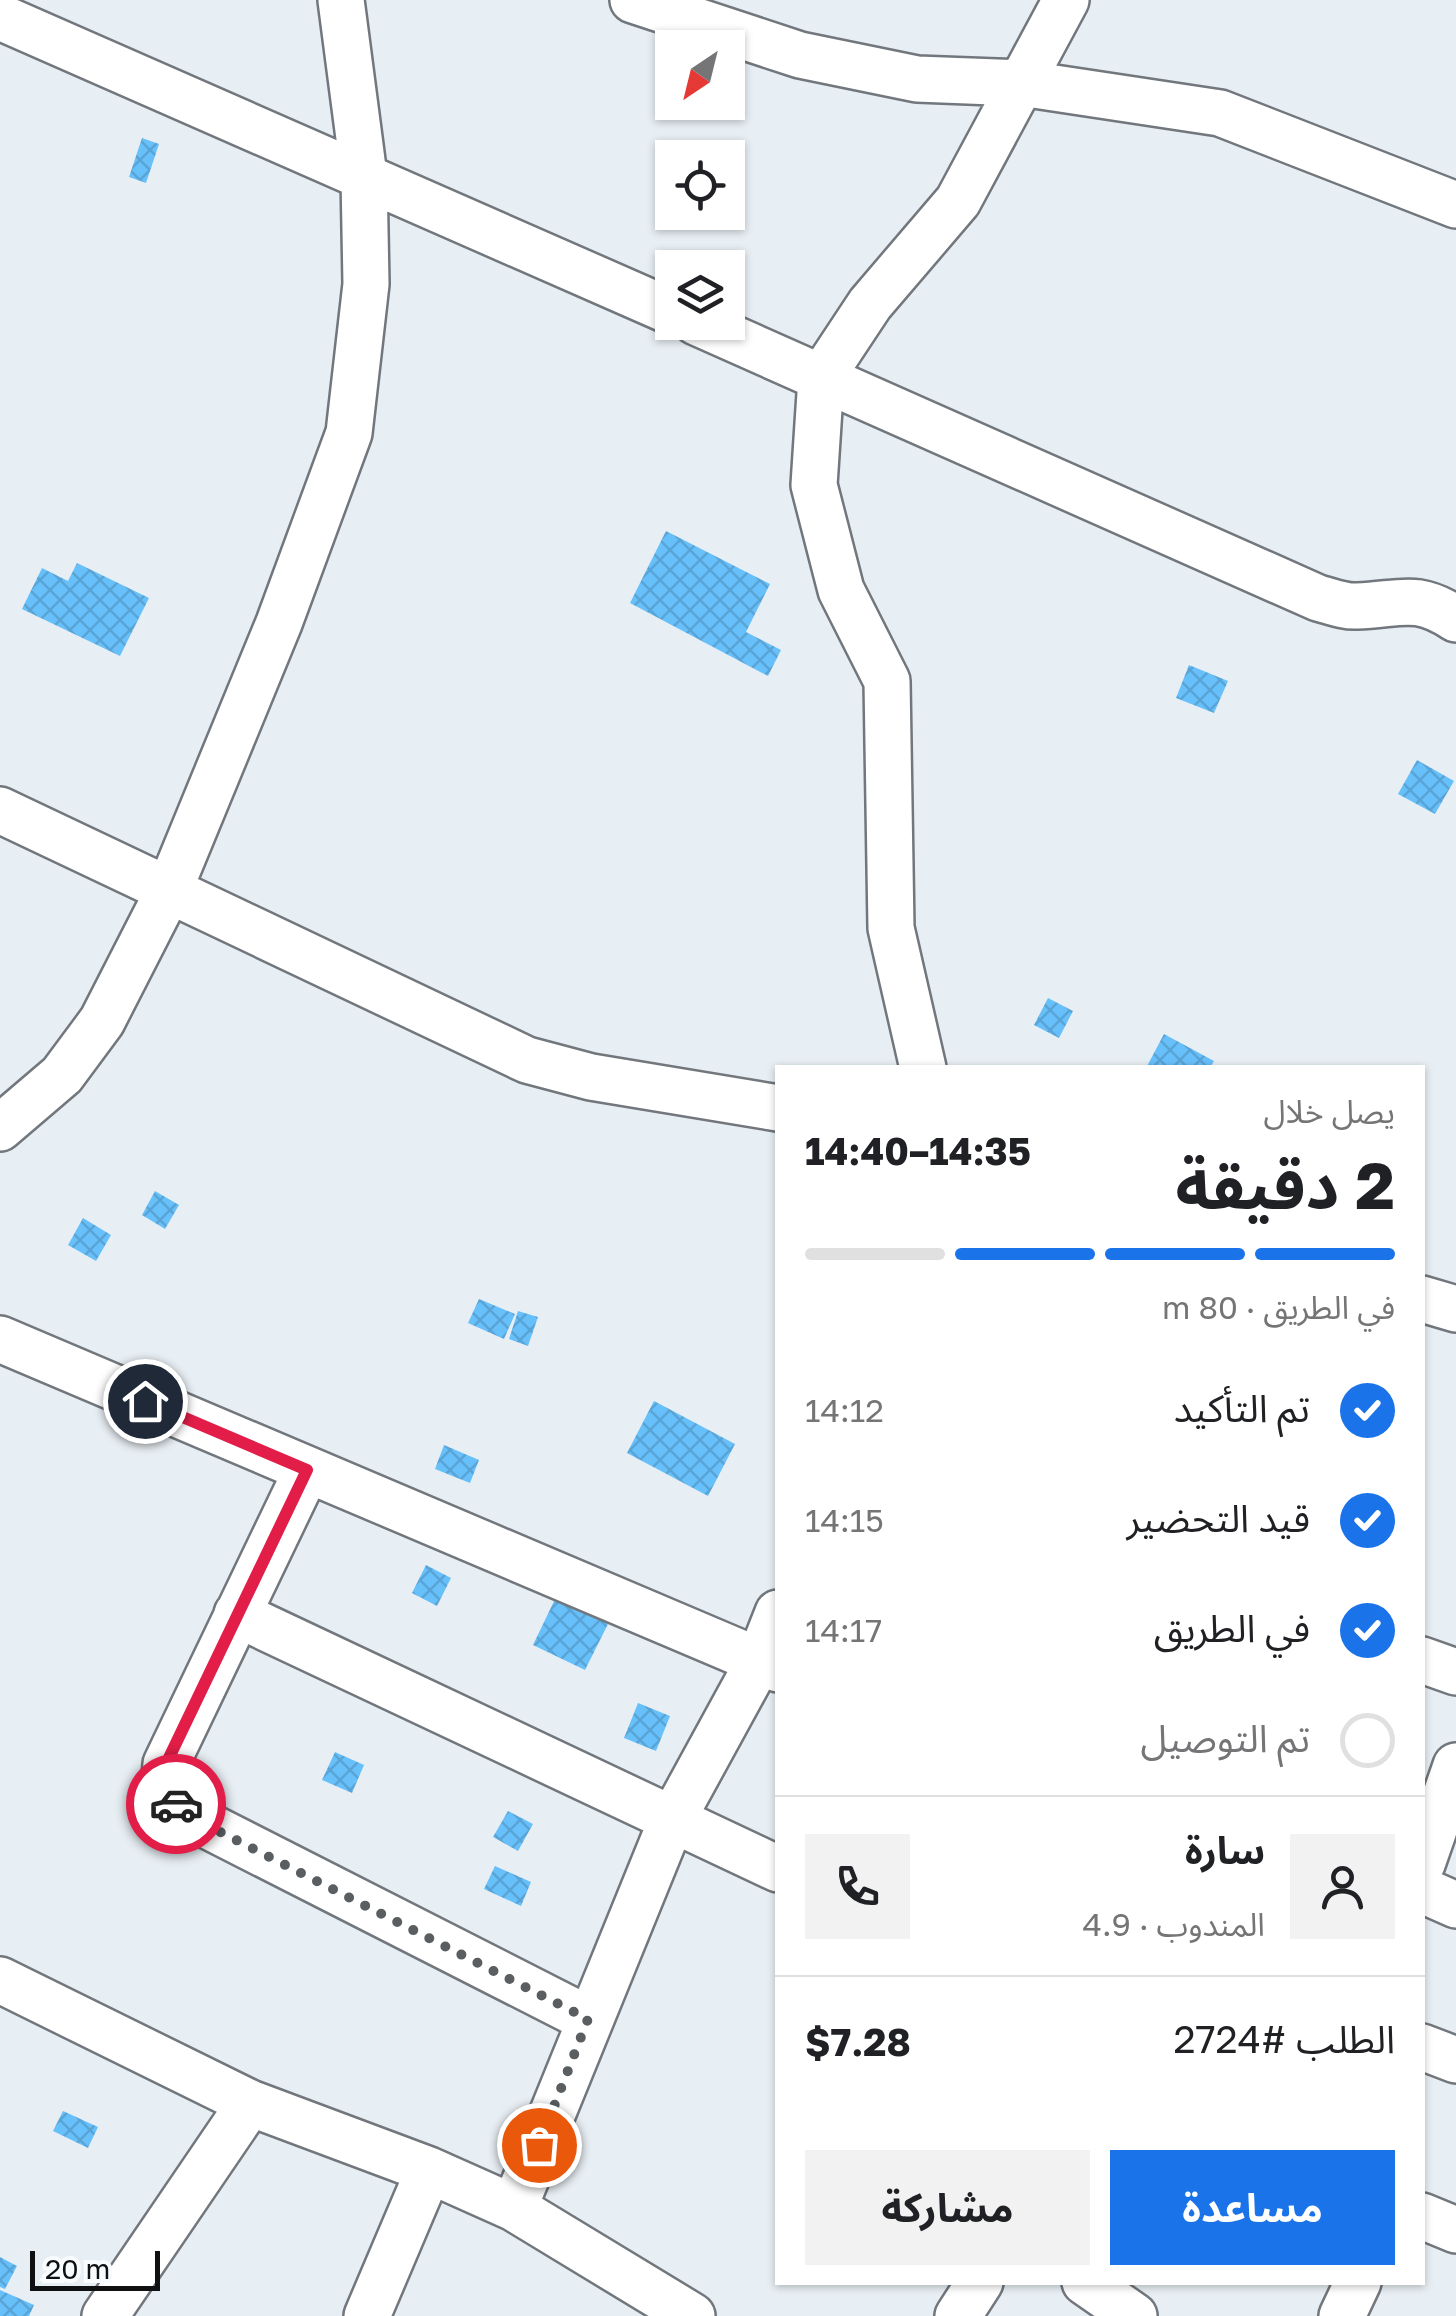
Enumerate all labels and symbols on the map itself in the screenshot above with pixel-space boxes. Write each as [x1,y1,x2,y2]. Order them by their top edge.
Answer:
north arrow [655,30,745,120]
pin [103,1359,188,1444]
courier [126,1754,226,1854]
pin [497,2103,582,2188]
scale bar [30,2246,160,2290]

